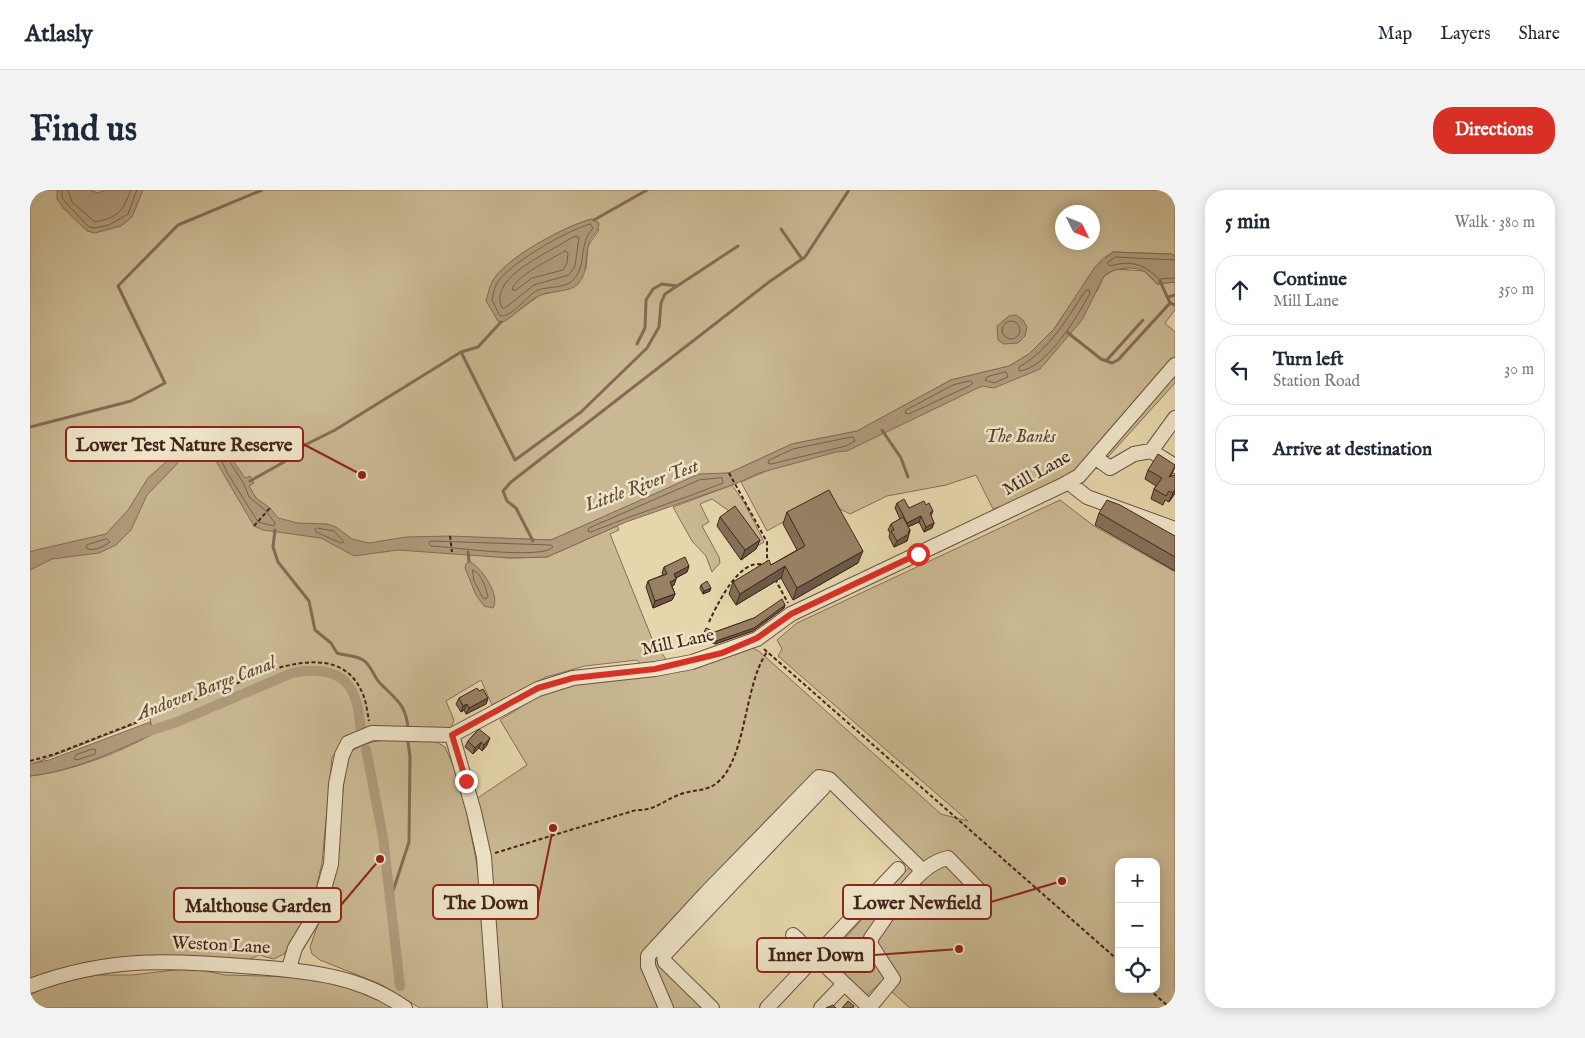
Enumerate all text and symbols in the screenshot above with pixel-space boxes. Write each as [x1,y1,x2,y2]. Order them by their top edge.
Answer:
text: Atlasly [25,19,93,50]
text: Map [1378,23,1412,46]
text: Layers [1440,23,1491,46]
text: Share [1519,23,1560,46]
button: Directions [1433,107,1555,154]
text: Find us [30,108,137,153]
north arrow [1055,205,1100,250]
text: 5 min [1225,209,1270,236]
text: Walk · 380 m [1454,213,1535,233]
text: Continue [1273,268,1347,292]
icon: ahead [1226,276,1254,304]
text: 350 m [1499,280,1534,300]
text: Mill Lane [1273,292,1339,312]
text: Turn left [1273,348,1344,372]
icon: left [1226,356,1254,384]
text: 30 m [1504,360,1534,380]
text: Station Road [1273,372,1360,392]
park label: The Banks [984,426,1056,449]
callout: Lower Test Nature Reserve [66,427,303,461]
text: Lower Test Nature Reserve [75,434,293,458]
icon: arrive [1226,436,1254,464]
text: Arrive at destination [1273,438,1432,462]
street label: Mill Lane [999,446,1075,502]
water label: Little River Test [581,454,703,518]
route start [907,543,930,566]
street label: Mill Lane [639,624,717,662]
water label: Andover Barge Canal [131,651,281,727]
route end [455,770,478,793]
map controls [1115,858,1160,993]
button: + [1115,858,1160,903]
callout: The Down [433,885,538,919]
callout: Lower Newfield [843,885,991,919]
callout: Malthouse Garden [174,888,341,922]
text: The Down [443,892,528,916]
text: Lower Newfield [853,892,982,916]
text: Malthouse Garden [185,895,331,919]
button: − [1115,903,1160,948]
street label: Weston Lane [171,932,271,960]
callout: Inner Down [757,938,874,972]
text: Inner Down [768,944,864,968]
button: locate [1115,948,1160,993]

